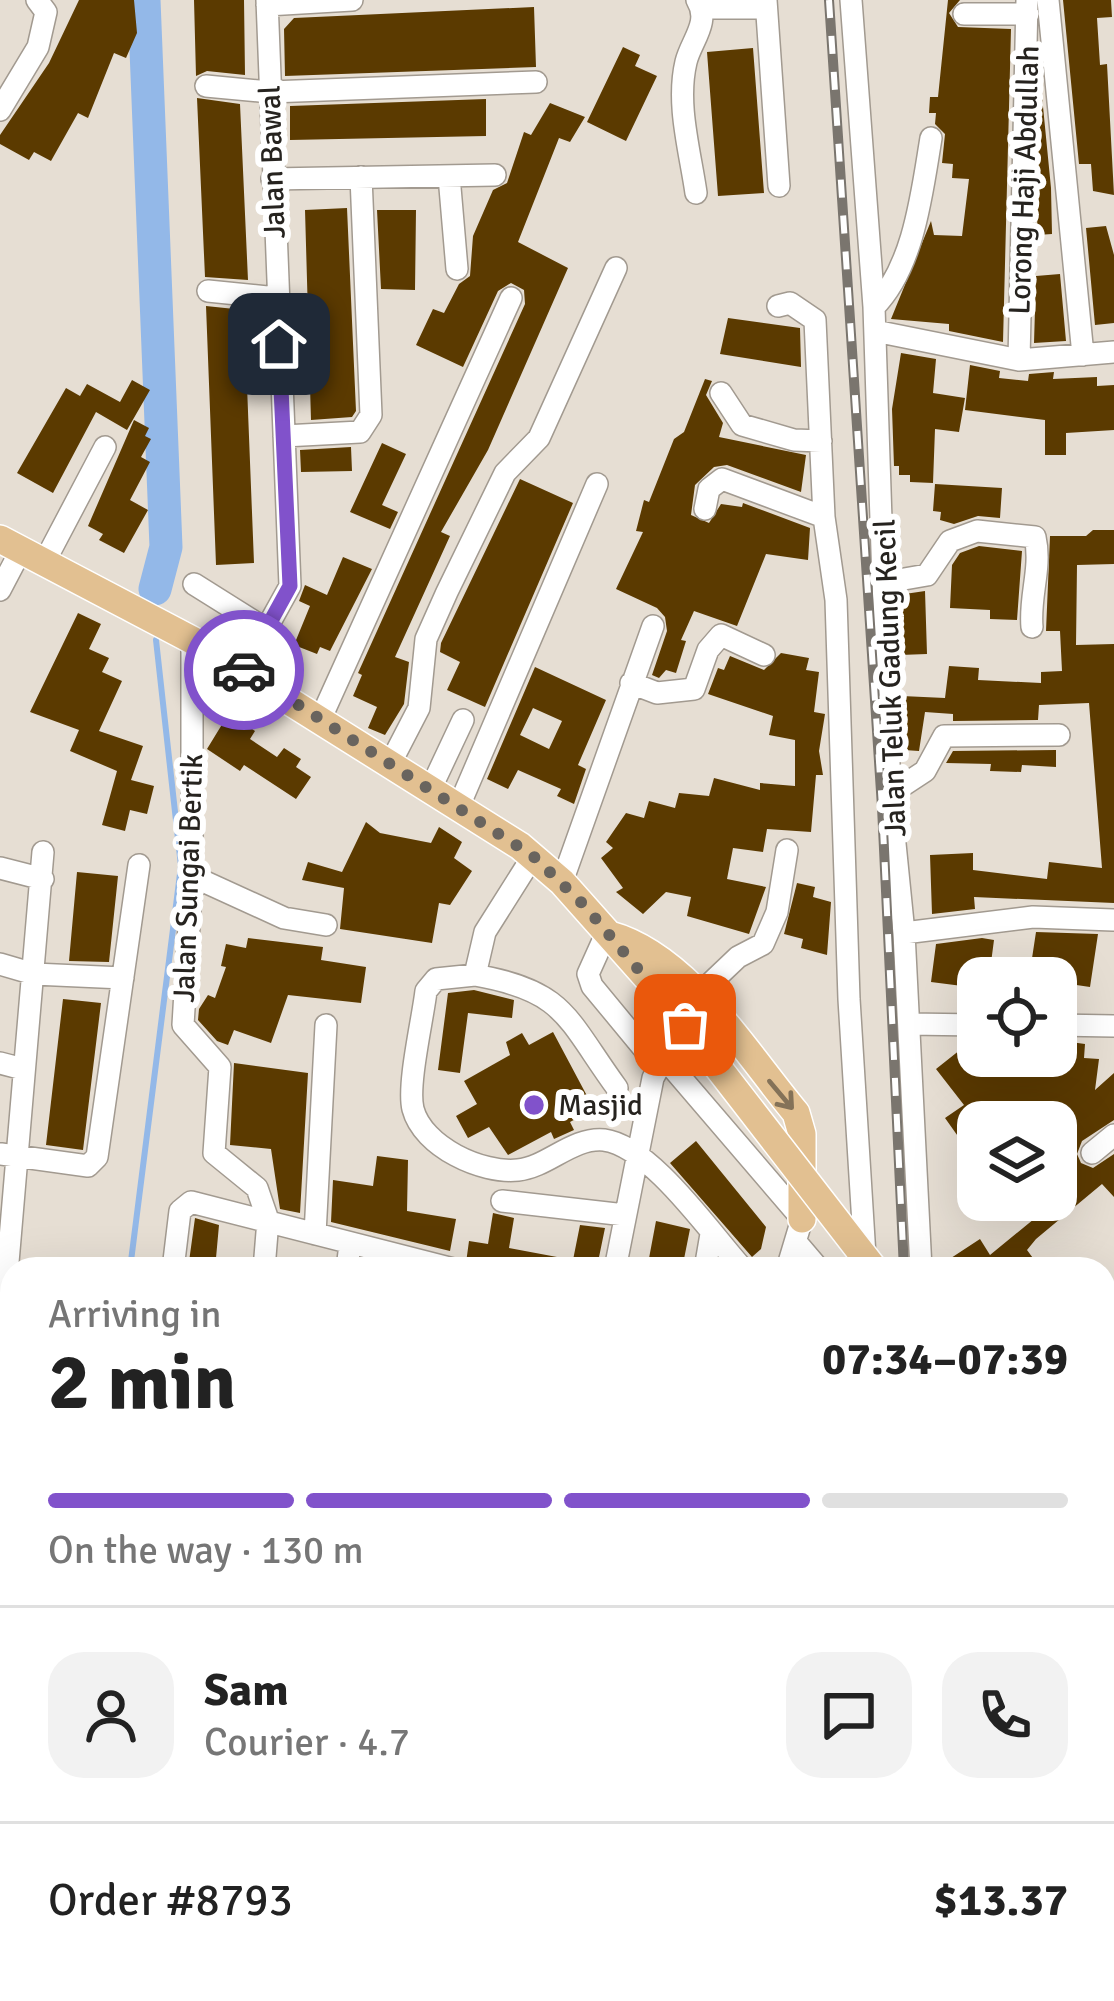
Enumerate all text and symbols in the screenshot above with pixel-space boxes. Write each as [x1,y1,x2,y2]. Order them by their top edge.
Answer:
street label: Lorong Haji Abdullah [1001,45,1048,315]
street label: Jalan Bawal [251,85,294,239]
pin [228,293,330,395]
icon: home [246,311,312,377]
street label: Jalan Teluk Gadung Kecil [866,518,915,838]
courier [184,610,304,730]
icon: car [211,637,277,703]
street label: Jalan Sungai Bertik [166,753,211,1003]
map controls [957,957,1077,1221]
button: locate [957,957,1077,1077]
pin [634,974,736,1076]
icon: bag [652,992,718,1058]
one-way arrow [767,1079,795,1110]
place label: Masjid [558,1087,643,1124]
marker: Masjid [521,1092,547,1118]
button: layers [957,1101,1077,1221]
text: Arriving in [48,1290,222,1338]
text: 07:34–07:39 [822,1332,1068,1387]
text: 2 min [48,1335,236,1431]
text: On the way · 130 m [48,1526,364,1574]
button: person [48,1652,174,1778]
button: chat [786,1652,912,1778]
button: phone [942,1652,1068,1778]
text: Sam [204,1663,289,1718]
text: Courier · 4.7 [204,1718,410,1766]
text: Order #8793 [48,1873,293,1928]
text: $13.37 [934,1873,1068,1928]

